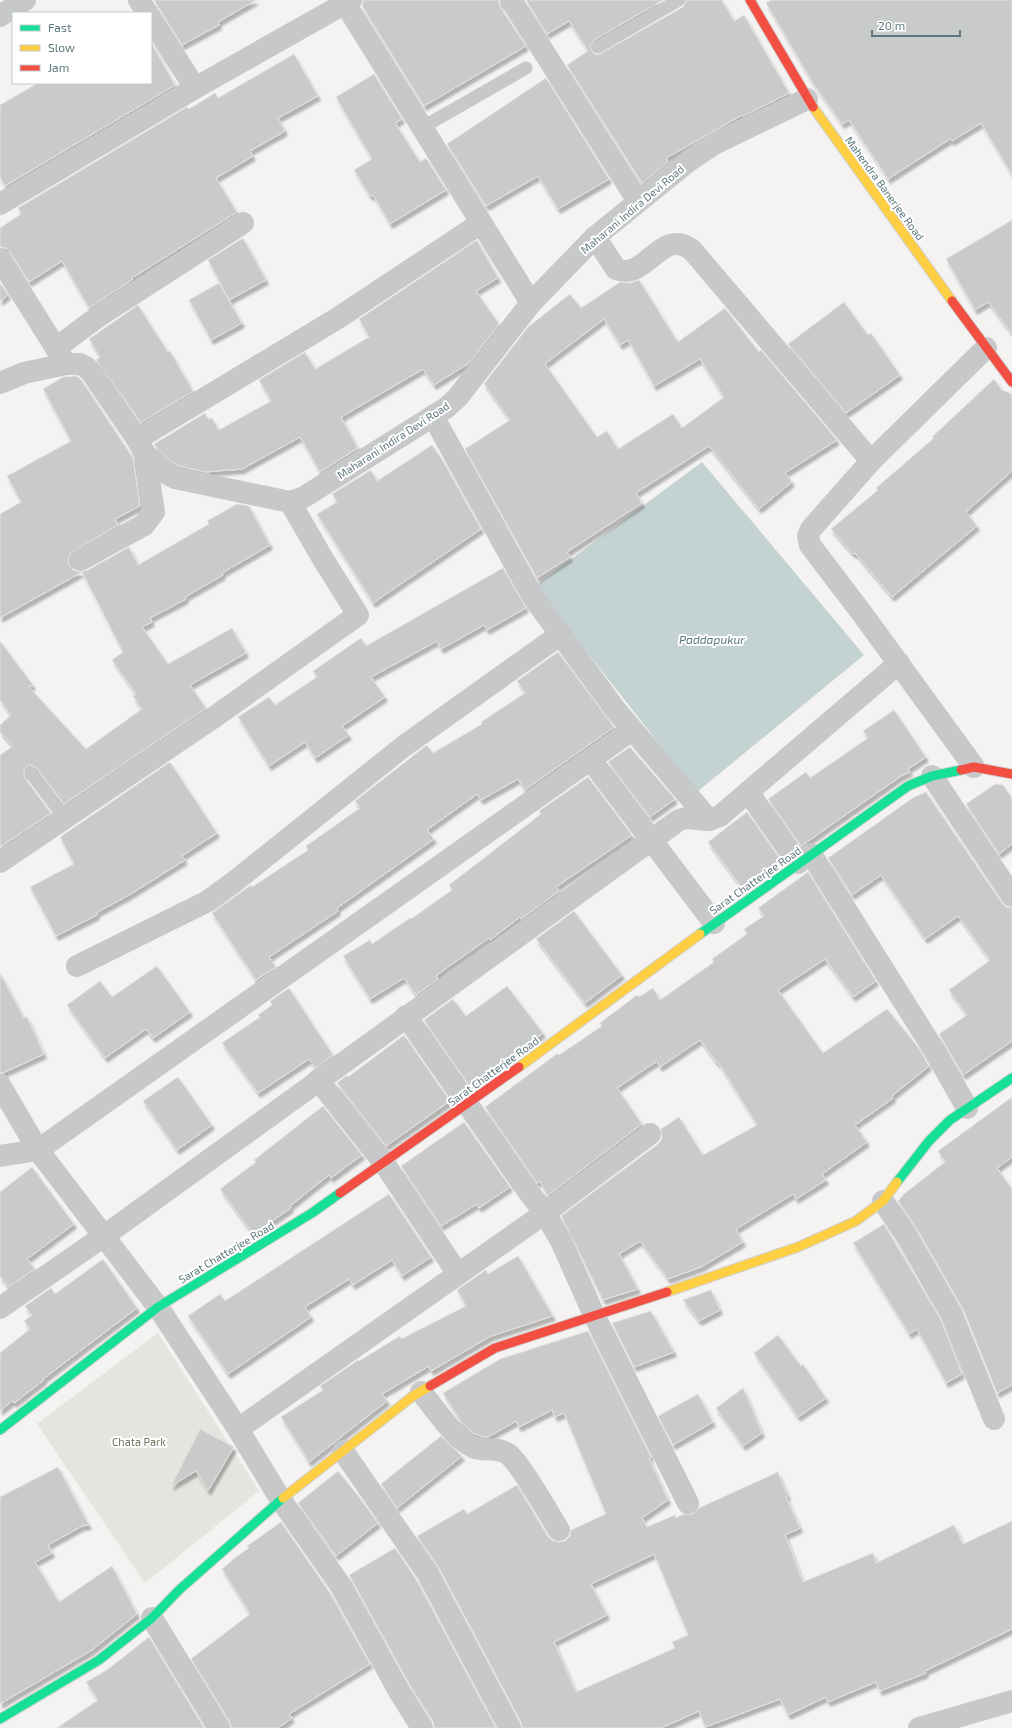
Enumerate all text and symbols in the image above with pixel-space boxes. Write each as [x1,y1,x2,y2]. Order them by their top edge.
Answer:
legend [12,12,152,84]
scale bar [872,12,960,38]
text: 20 m [878,18,905,32]
text: Fast [48,20,72,34]
text: Slow [48,40,75,54]
text: Jam [48,60,69,74]
street label: Mahendra Banerjee Road [842,133,927,243]
street label: Maharani Indira Devi Road [578,162,686,256]
street label: Maharani Indira Devi Road [335,399,451,481]
water label: Paddapukur [679,632,745,646]
street label: Sarat Chatterjee Road [707,843,804,917]
street label: Sarat Chatterjee Road [445,1034,542,1109]
street label: Sarat Chatterjee Road [176,1218,277,1287]
park label: Chata Park [112,1435,166,1448]

